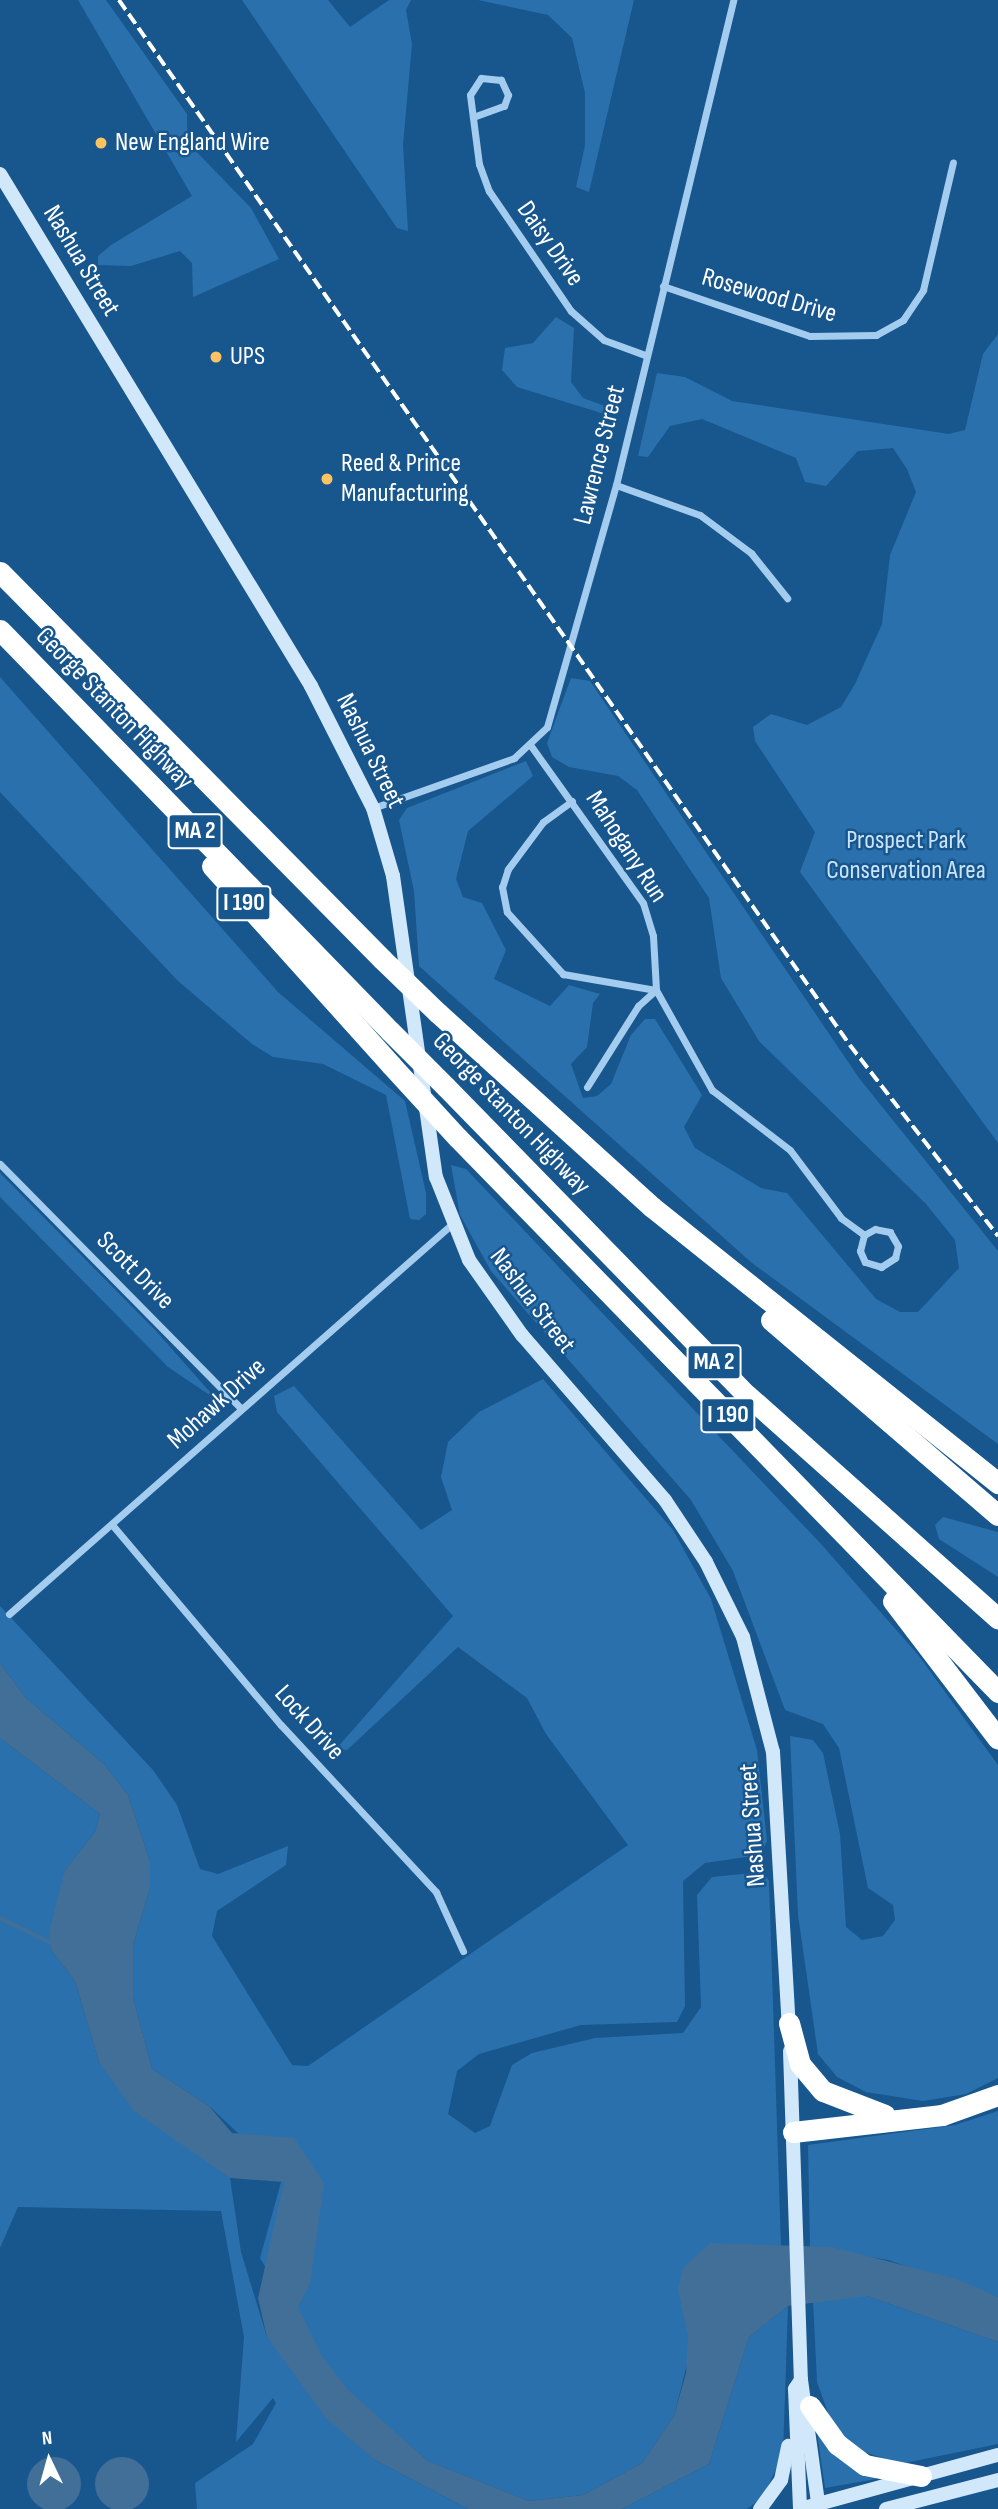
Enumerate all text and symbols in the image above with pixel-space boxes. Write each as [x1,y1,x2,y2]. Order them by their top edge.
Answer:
place label: New England Wire [115,127,270,159]
marker: New England Wire [93,135,109,151]
street label: Daisy Drive [510,196,590,292]
street label: Nashua Street [36,200,126,322]
street label: Rosewood Drive [698,262,840,330]
place label: UPS [230,341,265,373]
marker: UPS [208,349,224,365]
street label: Lawrence Street [568,382,632,528]
place label: Reed & Prince Manufacturing [341,448,469,510]
marker: Reed & Prince Manufacturing [319,471,335,487]
street label: George Stanton Highway [29,621,199,797]
street label: Nashua Street [329,689,411,813]
street label: Mahogany Run [578,785,674,909]
road number: MA 2 [167,810,223,852]
park label: Prospect Park Conservation Area [826,825,986,886]
road number: I 190 [216,882,272,923]
street label: George Stanton Highway [426,1026,596,1202]
street label: Scott Drive [89,1225,181,1317]
street label: Nashua Street [482,1242,582,1360]
road number: MA 2 [686,1342,742,1382]
street label: Mohawk Drive [161,1352,273,1456]
road number: I 190 [700,1394,756,1436]
street label: Lock Drive [267,1679,351,1767]
street label: Nashua Street [733,1762,773,1888]
north arrow [14,2425,84,2495]
text: N [41,2427,53,2450]

